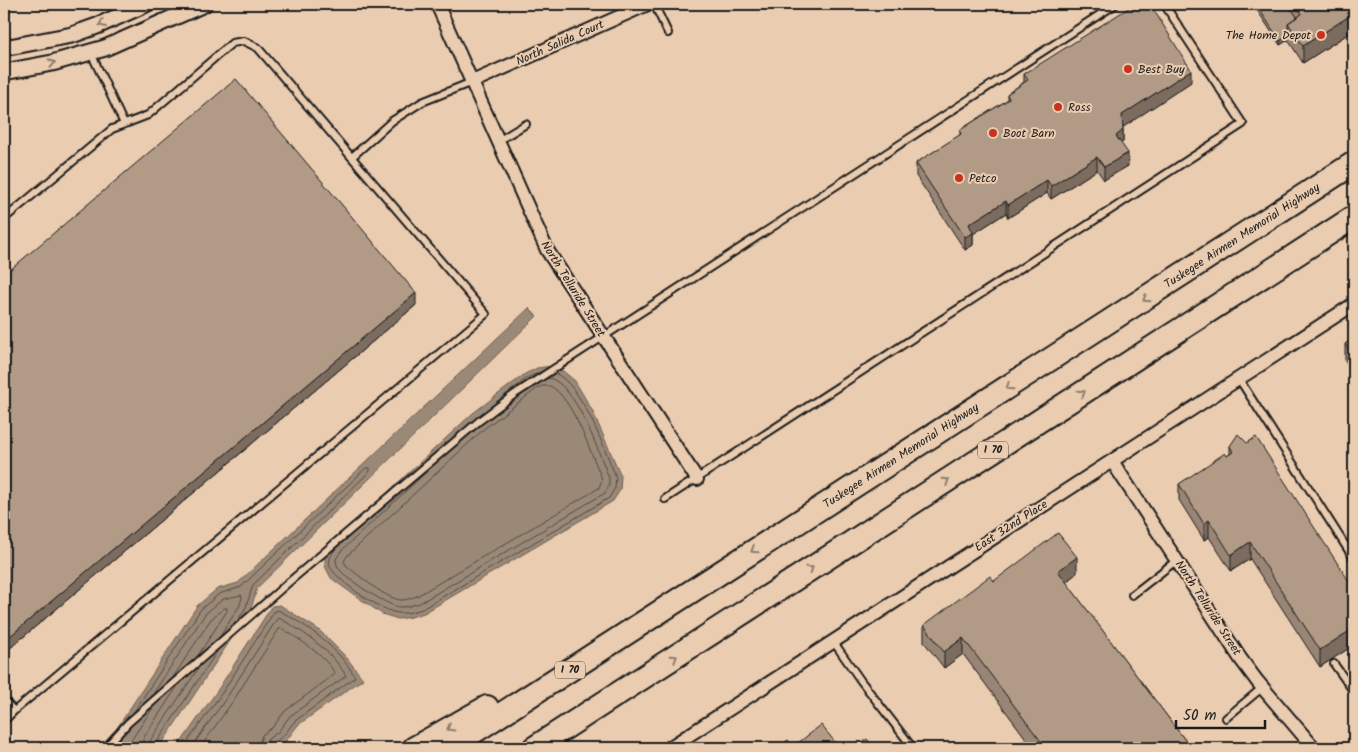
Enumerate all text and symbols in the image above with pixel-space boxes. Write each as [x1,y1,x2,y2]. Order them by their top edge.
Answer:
street label: North Salida Court [513,15,607,71]
one-way arrow [98,17,107,28]
place label: The Home Depot [1226,26,1311,45]
marker: The Home Depot [1315,29,1327,41]
one-way arrow [47,58,56,69]
place label: Best Buy [1138,60,1185,79]
marker: Best Buy [1122,63,1134,75]
place label: Ross [1068,98,1091,117]
marker: Ross [1052,101,1064,113]
place label: Boot Barn [1003,124,1055,143]
marker: Boot Barn [987,127,999,139]
place label: Petco [969,169,996,188]
marker: Petco [953,172,965,184]
street label: Tuskegee Airmen Memorial Highway [1160,178,1324,294]
street label: North Telluride Street [536,237,610,341]
one-way arrow [1142,292,1151,302]
one-way arrow [1005,380,1014,390]
one-way arrow [1077,389,1086,399]
street label: Tuskegee Airmen Memorial Highway [819,398,983,514]
road number: I 70 [978,442,1008,458]
one-way arrow [940,478,950,487]
street label: East 32nd Place [971,495,1052,557]
one-way arrow [751,544,760,553]
street label: North Telluride Street [1170,557,1246,660]
one-way arrow [804,566,813,576]
one-way arrow [668,655,677,665]
road number: I 70 [555,662,585,678]
scale bar [1176,697,1264,729]
text: 50 m [1183,704,1217,728]
one-way arrow [447,722,456,732]

